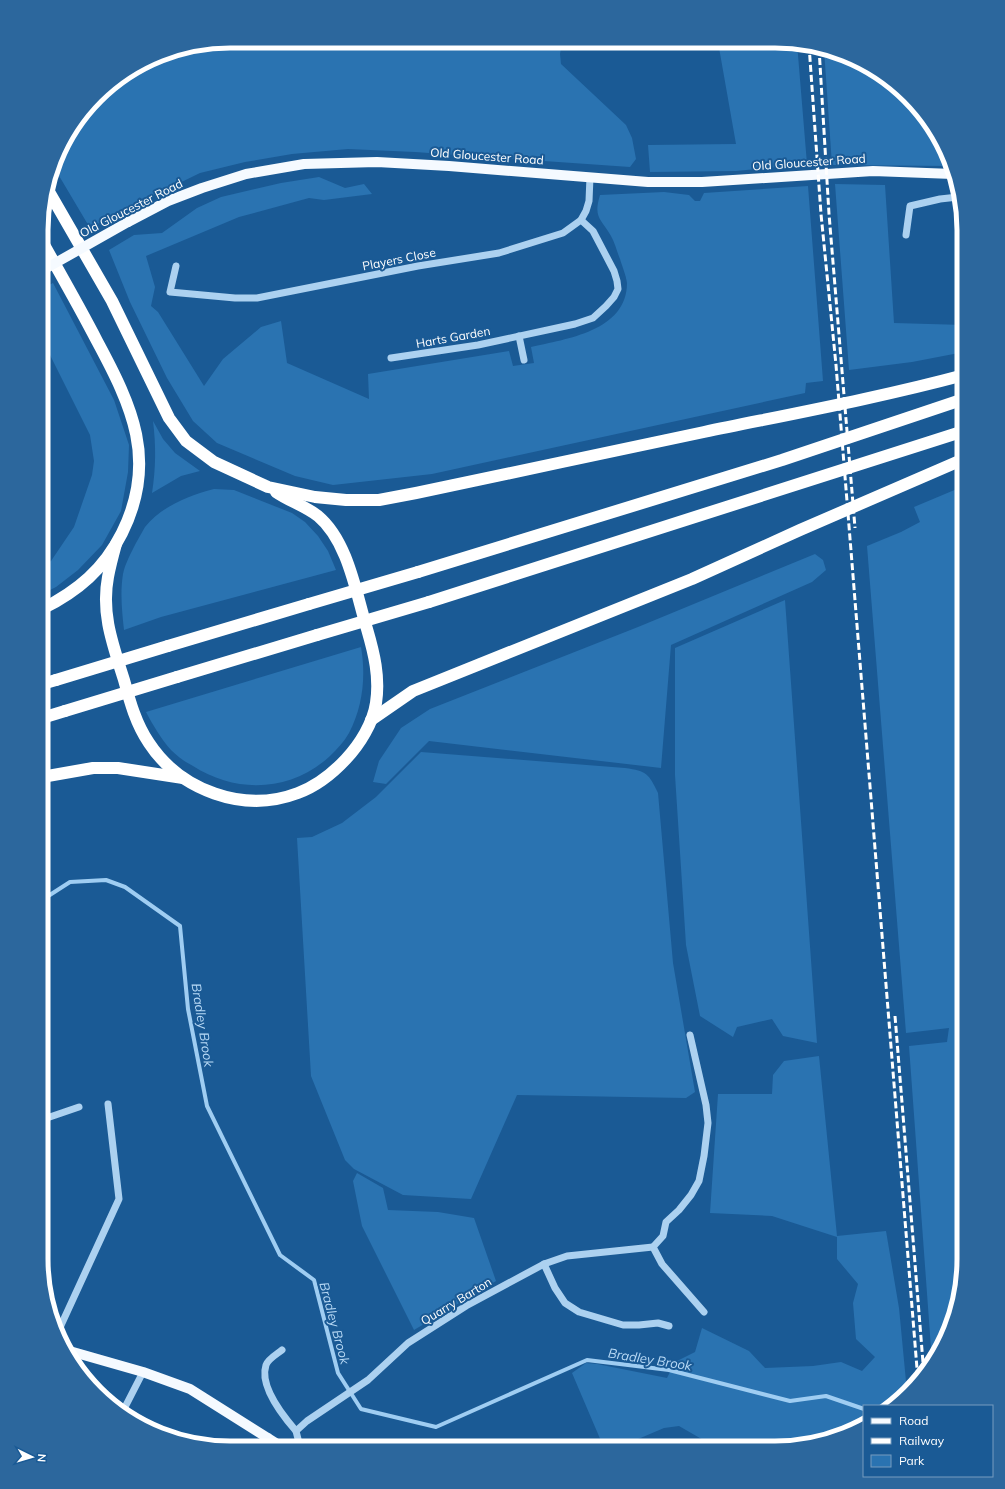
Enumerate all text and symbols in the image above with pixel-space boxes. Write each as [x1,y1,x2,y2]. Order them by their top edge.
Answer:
street label: Old Gloucester Road [430,145,544,167]
street label: Old Gloucester Road [752,151,866,173]
street label: Old Gloucester Road [77,176,185,240]
street label: Players Close [361,245,437,273]
street label: Harts Garden [415,323,491,351]
water label: Bradley Brook [188,982,218,1068]
street label: Quarry Barton [418,1274,494,1328]
water label: Bradley Brook [316,1280,354,1366]
water label: Bradley Brook [607,1344,693,1374]
legend [863,1405,993,1477]
text: Road [899,1413,928,1428]
text: Railway [899,1433,945,1448]
north arrow [12,1437,52,1477]
text: N [35,1453,49,1463]
text: Park [899,1453,925,1468]

